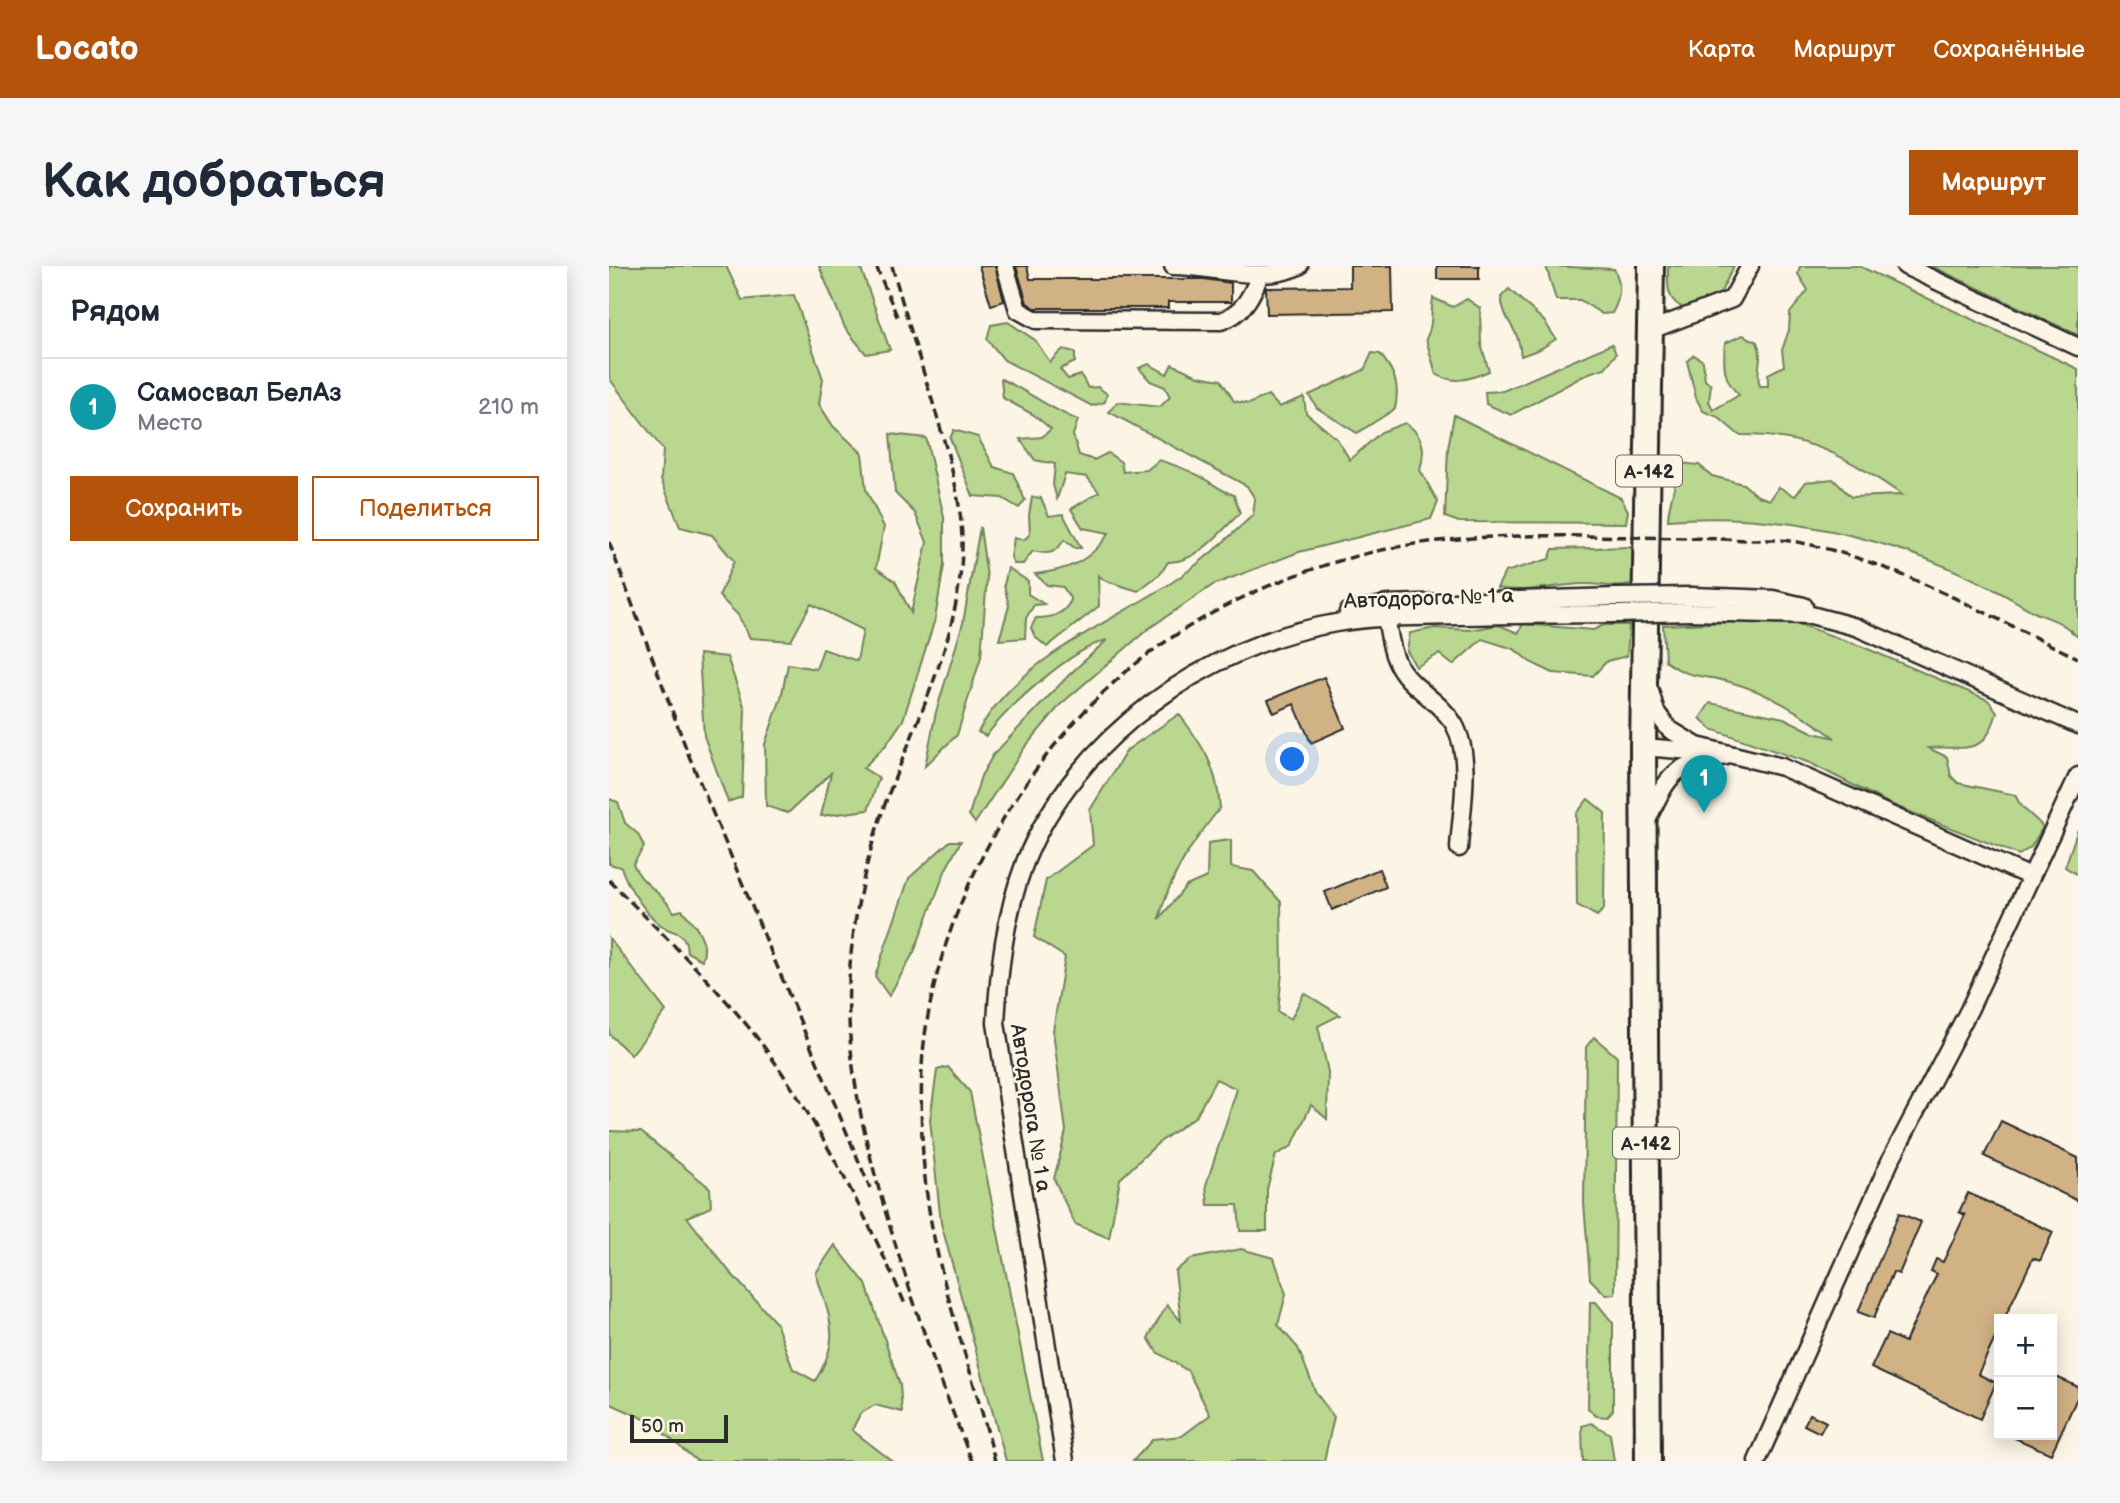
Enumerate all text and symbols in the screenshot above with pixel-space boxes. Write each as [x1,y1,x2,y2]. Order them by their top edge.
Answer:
text: Locato [35,29,139,69]
text: Карта [1688,35,1755,64]
text: Маршрут [1793,35,1895,64]
text: Сохранённые [1933,35,2085,64]
button: Маршрут [1909,150,2078,215]
text: Как добраться [42,153,386,212]
text: Рядом [70,294,160,330]
text: Самосвал БелАз [137,378,342,409]
text: 1 [88,393,98,421]
text: 210 m [478,393,539,421]
text: Место [137,409,203,437]
road number: А-142 [1616,456,1682,486]
button: Сохранить [70,476,298,541]
button: Поделиться [312,476,539,541]
street label: Автодорога № 1 а [1343,583,1515,614]
your location [1275,742,1309,776]
pin: 1 [1681,755,1727,813]
street label: Автодорога № 1 а [1005,1021,1056,1195]
road number: А-142 [1613,1128,1679,1158]
map controls [1994,1314,2057,1440]
button: + [1994,1314,2057,1377]
button: − [1994,1377,2057,1440]
scale bar [630,1412,728,1444]
text: 50 m [641,1415,684,1438]

